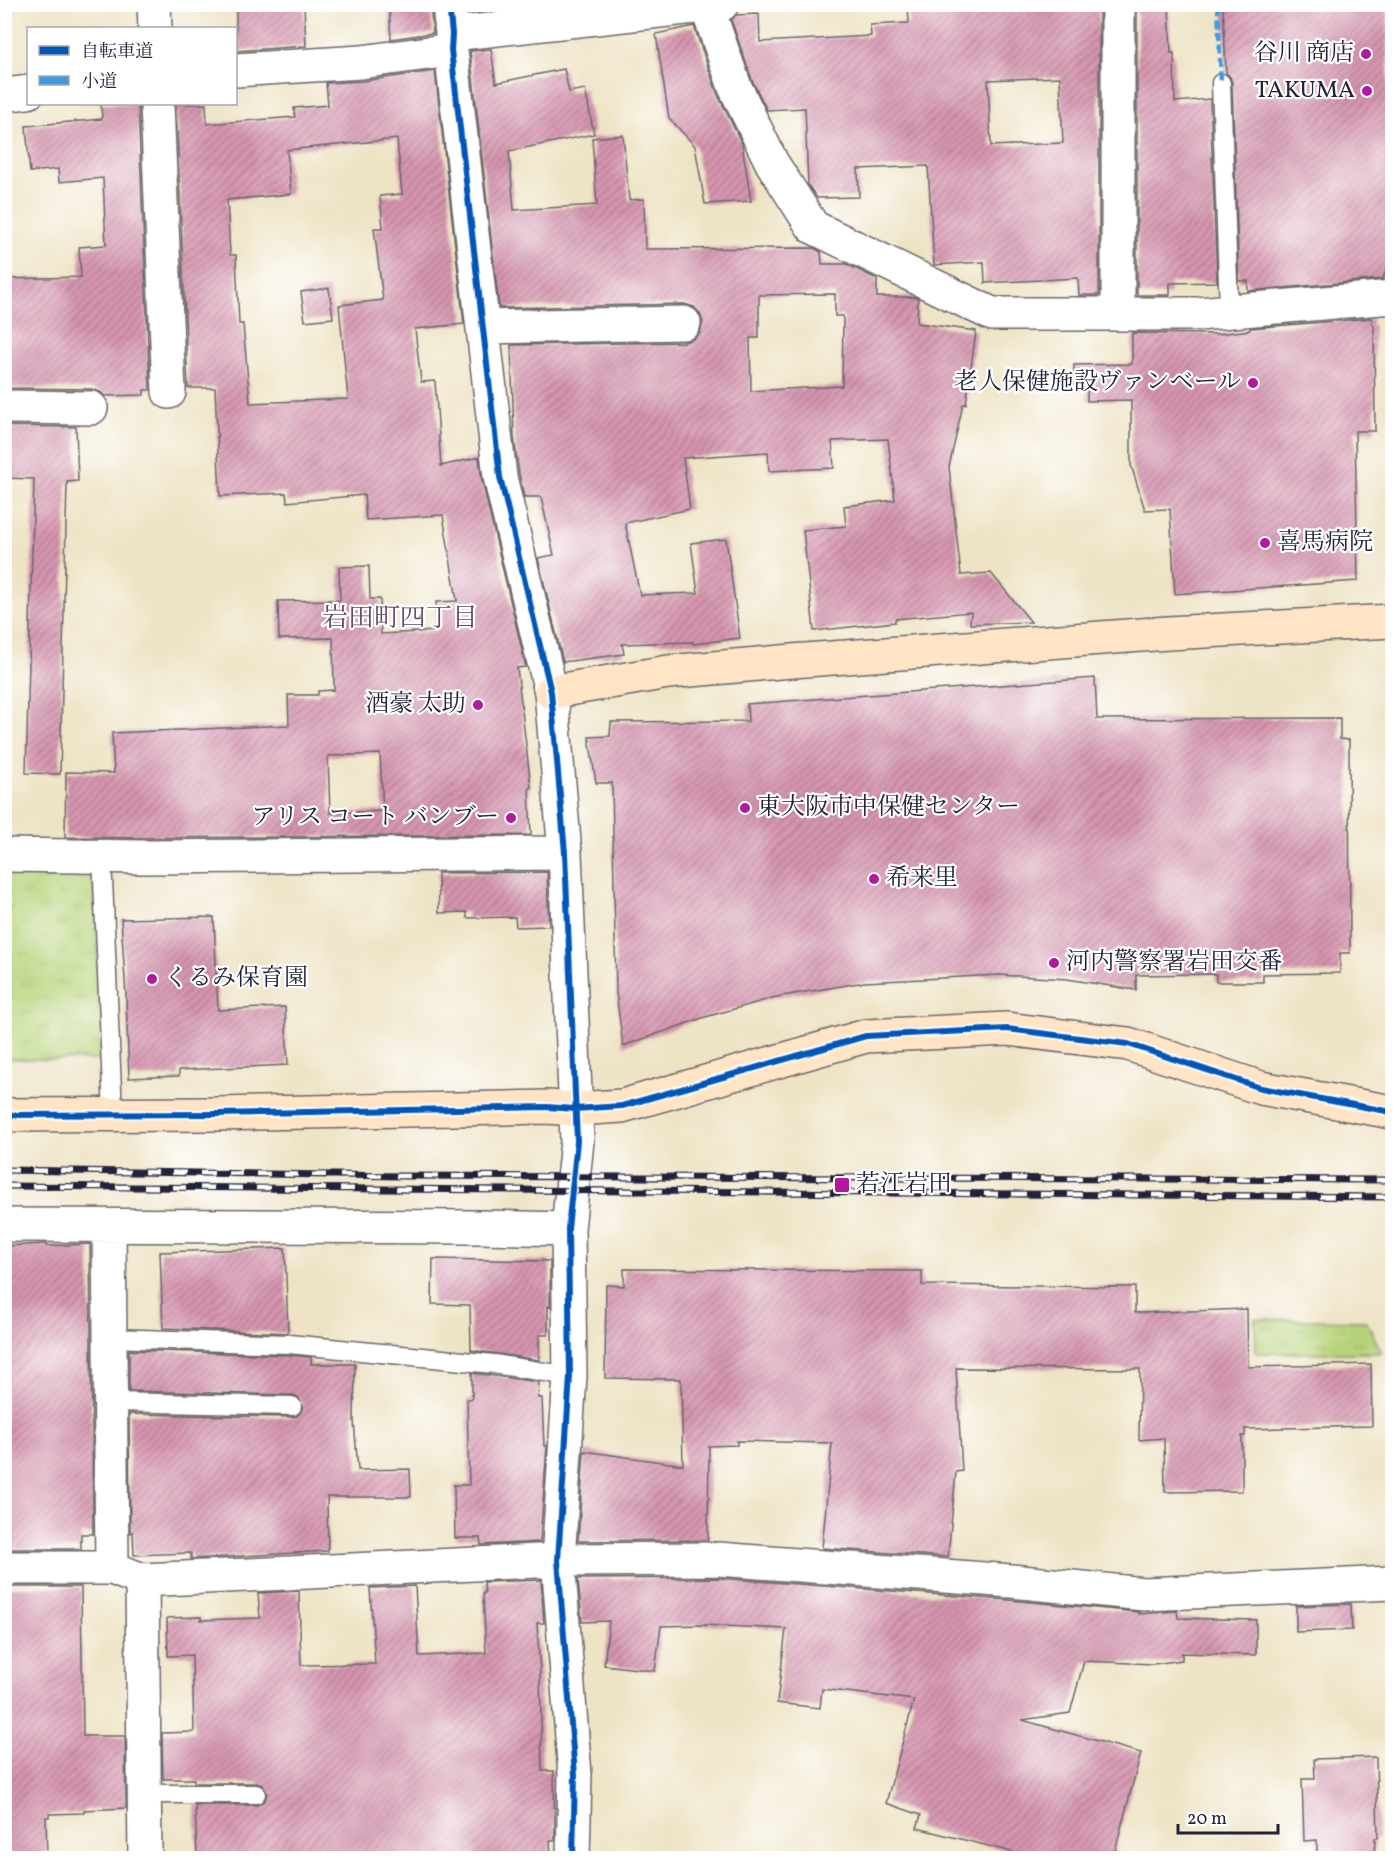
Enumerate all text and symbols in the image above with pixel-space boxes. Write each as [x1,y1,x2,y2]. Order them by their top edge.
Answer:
legend [27,27,237,105]
place label: 谷川 商店 [1253,37,1354,71]
text: 自転車道 [81,40,153,65]
marker: 谷川 商店 [1359,47,1373,61]
text: 小道 [81,70,117,95]
place label: TAKUMA [1255,74,1355,108]
marker: TAKUMA [1360,84,1374,98]
place label: 老人保健施設ヴァンベール [954,366,1241,400]
marker: 老人保健施設ヴァンベール [1246,376,1260,390]
place label: 喜馬病院 [1277,526,1373,560]
marker: 喜馬病院 [1258,536,1272,550]
district label: 岩田町四丁目 [322,601,478,637]
place label: 酒豪 太助 [365,688,466,722]
marker: 酒豪 太助 [471,698,485,712]
place label: 東大阪市中保健センター [757,791,1020,825]
place label: アリス コート バンブー [252,801,499,835]
marker: 東大阪市中保健センター [738,801,752,815]
marker: アリス コート バンブー [504,811,518,825]
place label: 希来里 [886,862,958,896]
marker: 希来里 [867,872,881,886]
place label: 河内警察署岩田交番 [1066,946,1282,980]
marker: 河内警察署岩田交番 [1047,956,1061,970]
place label: くるみ保育園 [164,962,308,996]
marker: くるみ保育園 [145,972,159,986]
place label: 若江岩田 [856,1168,952,1202]
marker: 若江岩田 [833,1176,851,1194]
scale bar [1178,1797,1278,1835]
text: 20 m [1187,1807,1227,1832]

